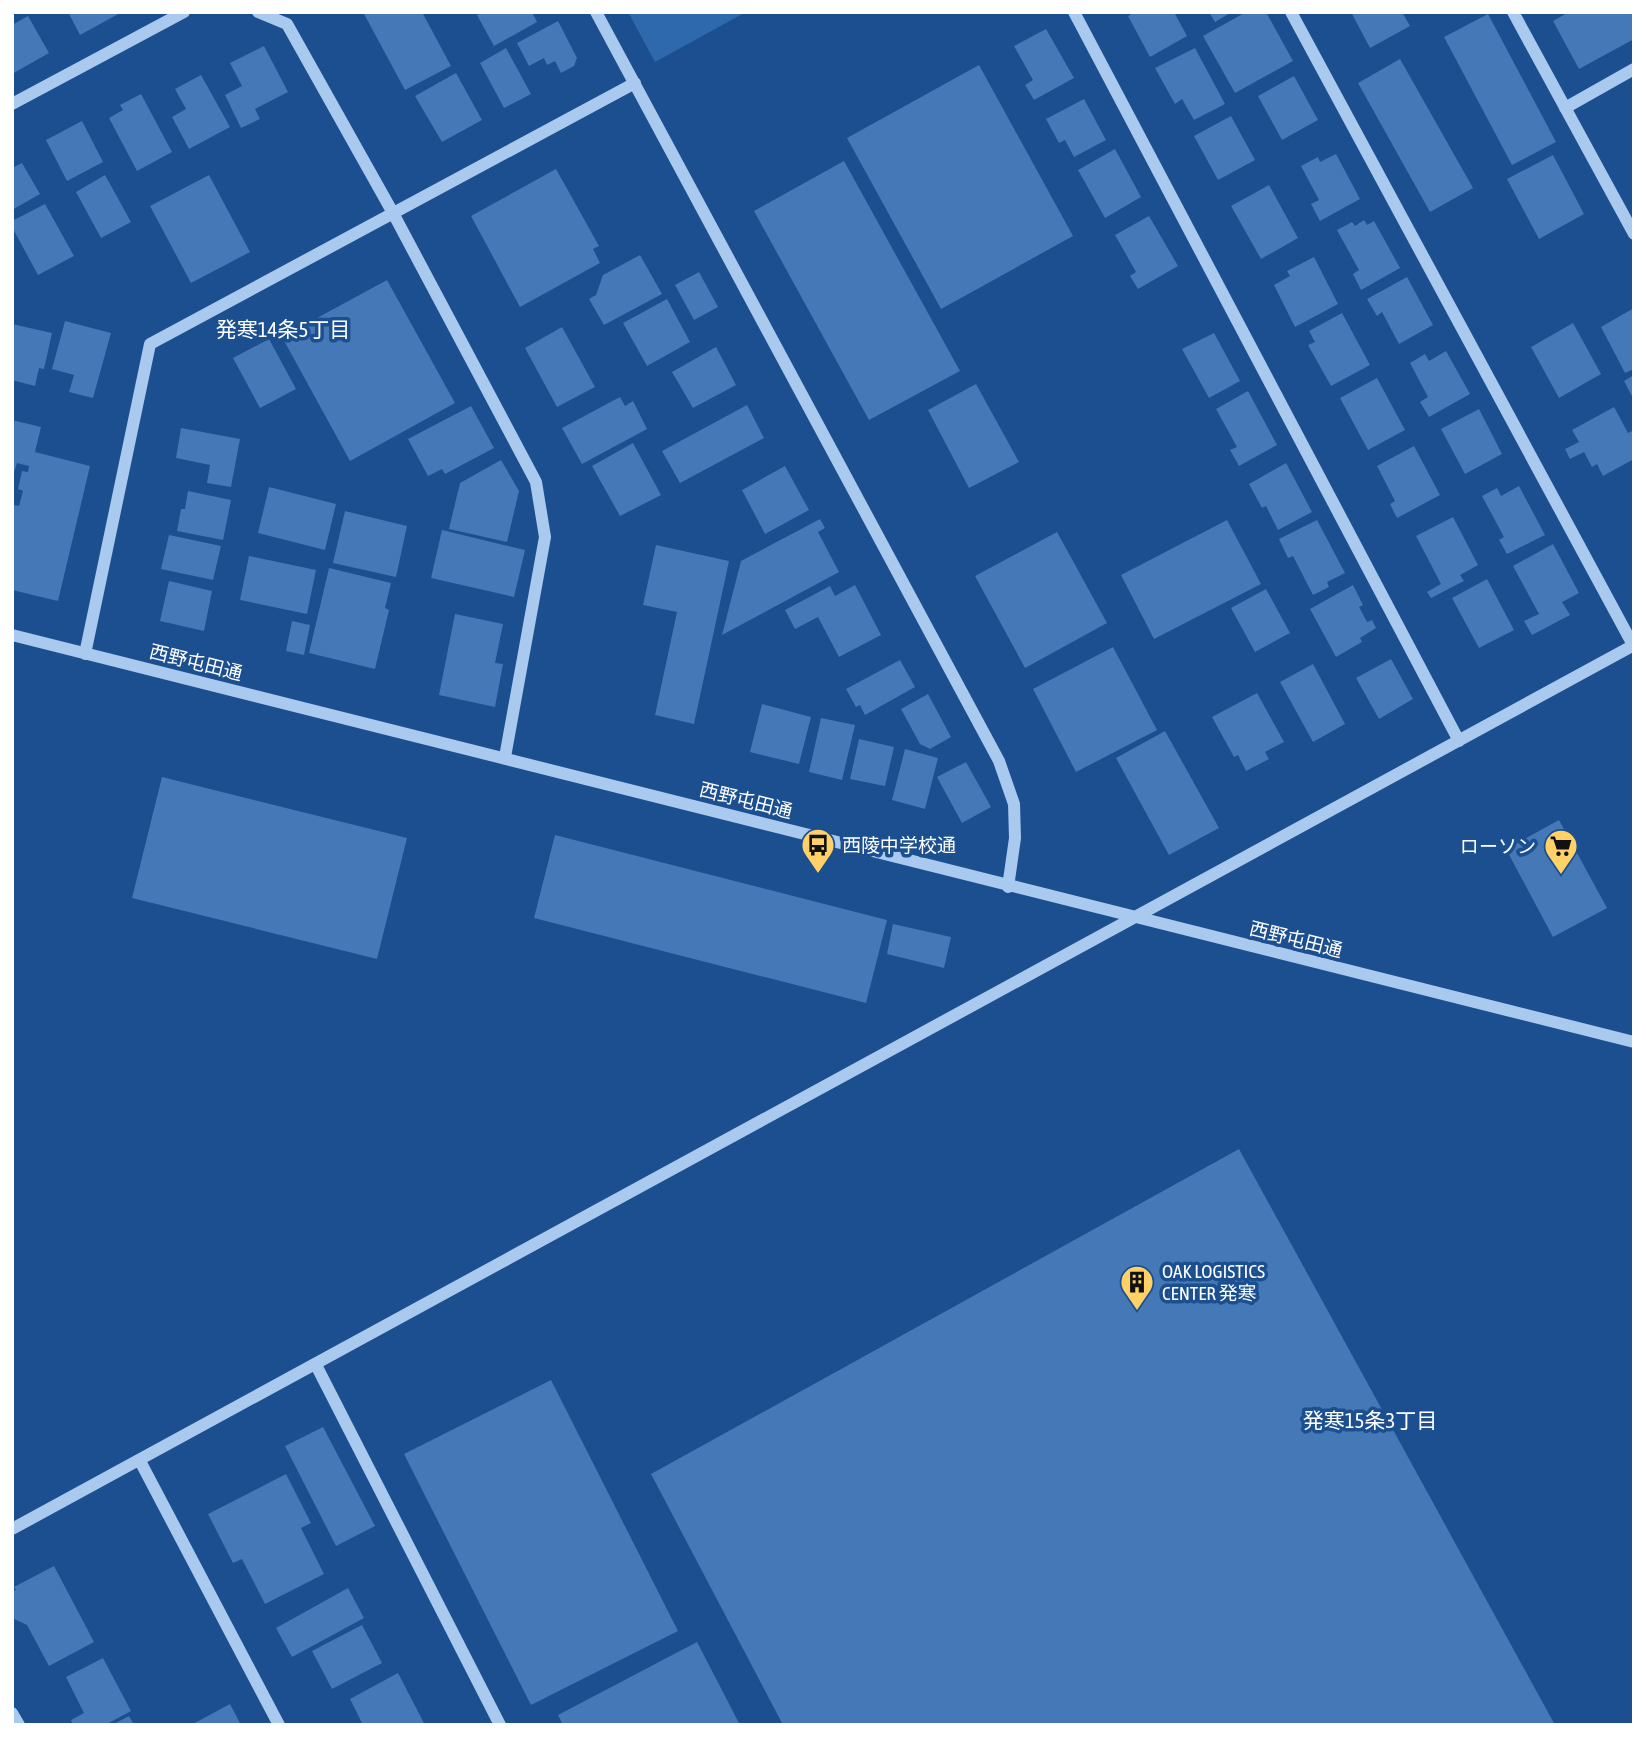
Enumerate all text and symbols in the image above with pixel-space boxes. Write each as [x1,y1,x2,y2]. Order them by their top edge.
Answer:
district label: 発寒14条5丁目 [216,317,350,341]
street label: 西野屯田通 [147,640,245,684]
street label: 西野屯田通 [697,778,795,822]
bus stop icon: 西陵中学校通 [799,826,837,875]
supermarket icon: ローソン [1542,827,1580,876]
place label: 西陵中学校通 [842,834,956,856]
place label: ローソン [1460,835,1536,857]
street label: 西野屯田通 [1247,917,1345,961]
place label: OAK LOGISTICS CENTER 発寒 [1162,1260,1265,1304]
building icon: OAK LOGISTICS CENTER 発寒 [1118,1263,1156,1312]
district label: 発寒15条3丁目 [1303,1408,1437,1432]

